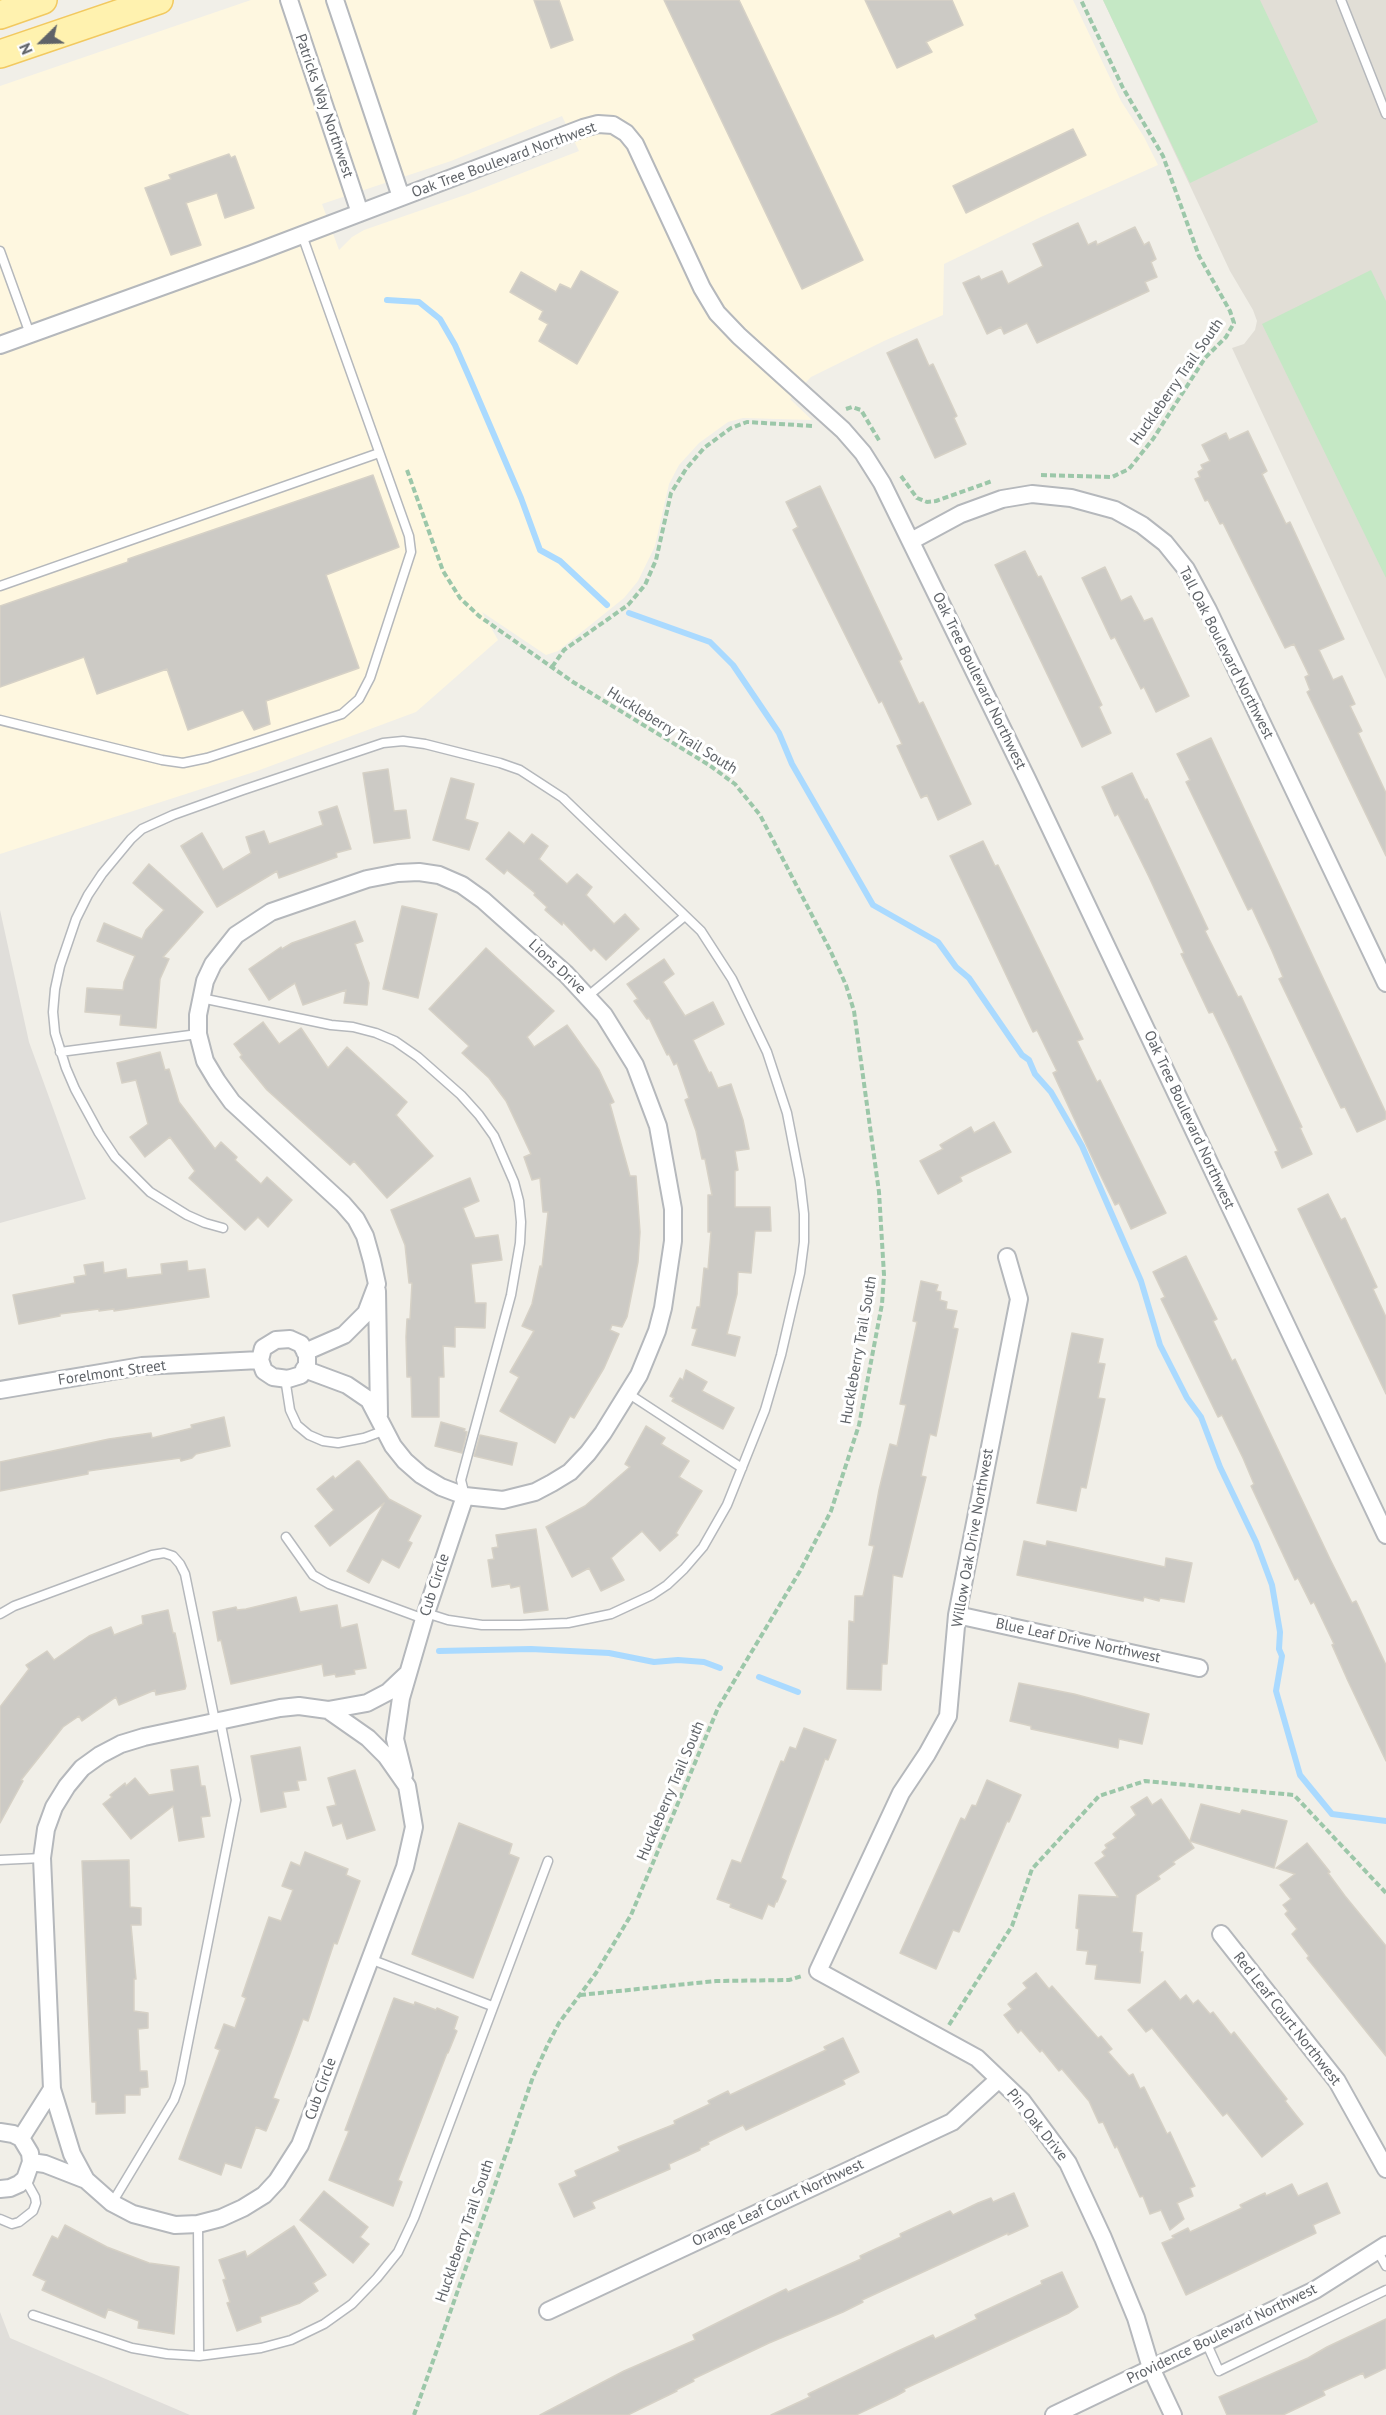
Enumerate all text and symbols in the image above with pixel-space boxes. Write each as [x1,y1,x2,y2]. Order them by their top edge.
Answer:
north arrow [12,12,72,72]
street label: Patricks Way Northwest [291,32,357,180]
text: N [14,40,37,58]
street label: Oak Tree Boulevard Northwest [409,118,599,202]
street label: Huckleberry Trail South [1127,315,1227,449]
street label: Tall Oak Boulevard Northwest [1175,564,1277,742]
street label: Oak Tree Boulevard Northwest [928,589,1030,773]
street label: Huckleberry Trail South [604,684,740,778]
street label: Lions Drive [525,936,589,998]
street label: Oak Tree Boulevard Northwest [1140,1028,1238,1212]
street label: Huckleberry Trail South [837,1275,881,1425]
street label: Forelmont Street [57,1357,167,1389]
street label: Willow Oak Drive Northwest [948,1447,998,1629]
street label: Cub Circle [416,1551,454,1619]
street label: Blue Leaf Drive Northwest [994,1615,1162,1667]
street label: Huckleberry Trail South [633,1718,709,1864]
street label: Red Leaf Court Northwest [1229,1949,1345,2089]
street label: Cub Circle [301,2055,341,2123]
street label: Pin Oak Drive [1003,2085,1071,2165]
street label: Orange Leaf Court Northwest [689,2155,867,2251]
street label: Huckleberry Trail South [432,2157,498,2305]
street label: Providence Boulevard Northwest [1124,2280,1320,2388]

